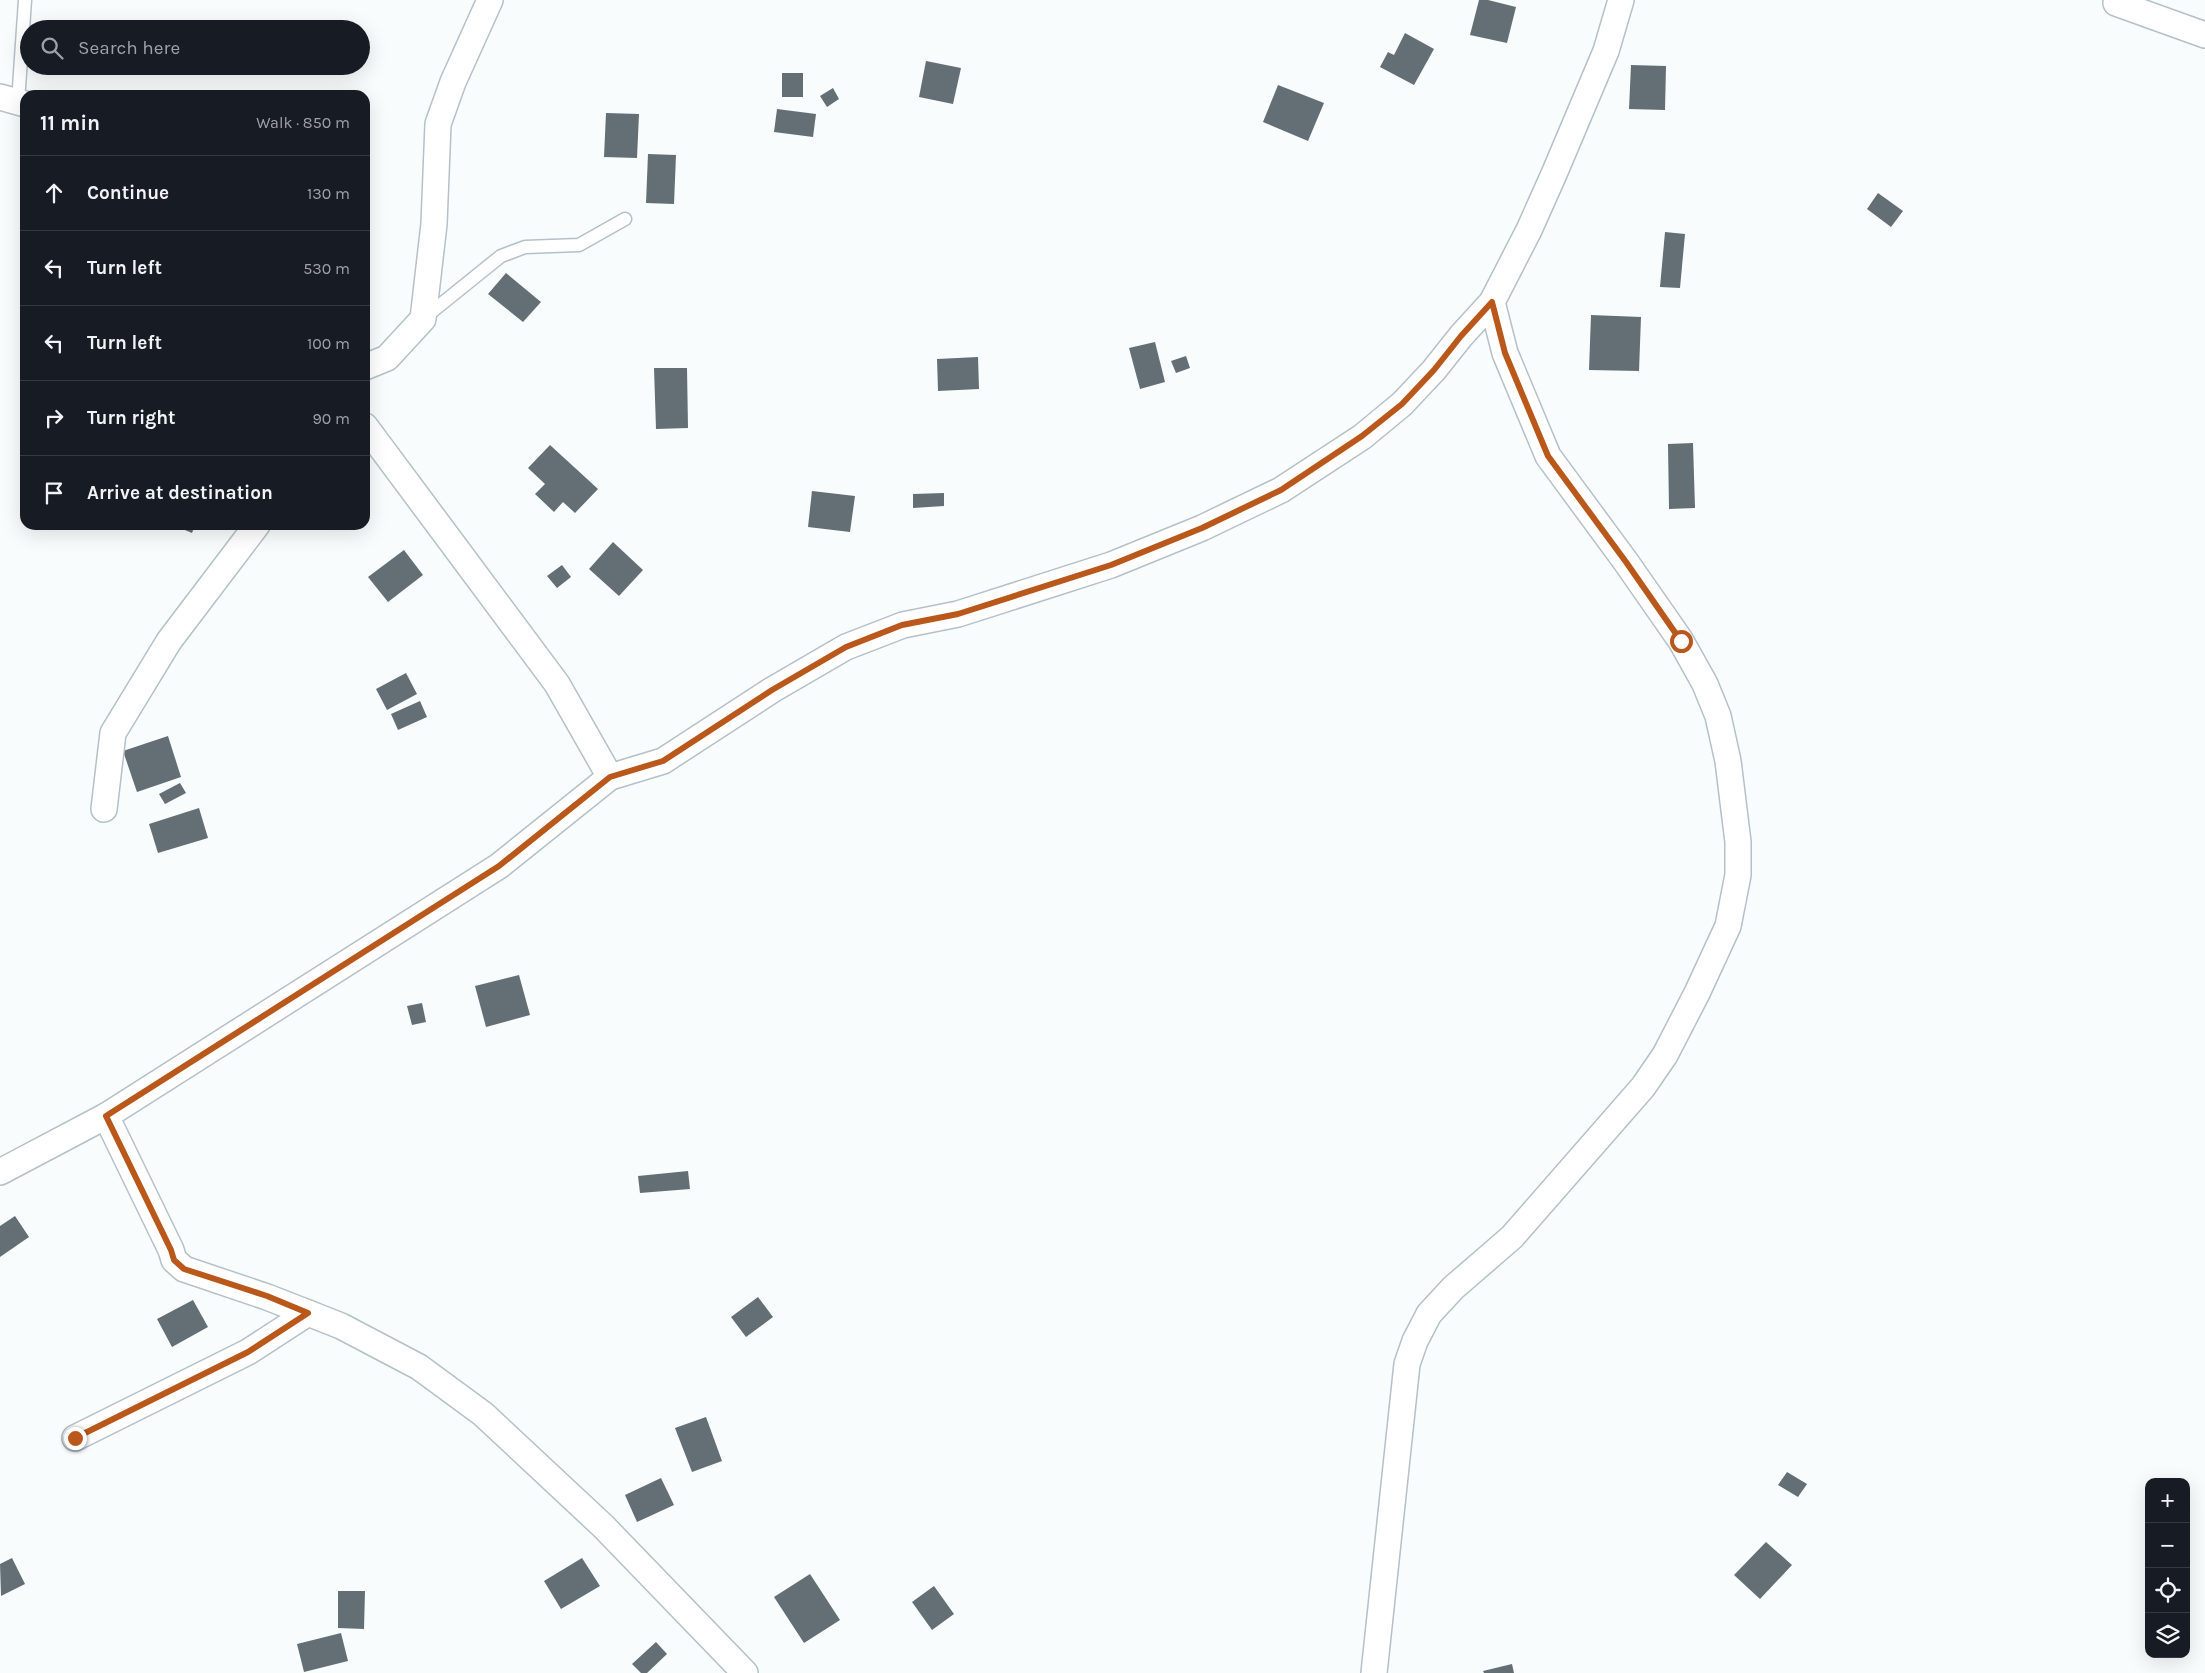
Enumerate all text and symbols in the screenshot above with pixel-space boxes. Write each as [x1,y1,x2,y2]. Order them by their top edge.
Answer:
search box [20,20,370,75]
icon: search [38,34,66,62]
text: Search here [78,37,180,59]
text: 11 min [40,111,100,135]
text: Walk · 850 m [256,113,350,132]
icon: ahead [40,179,68,207]
text: Continue [87,182,169,204]
text: 130 m [307,184,350,203]
icon: left [40,254,68,282]
text: Turn left [87,257,162,279]
text: 530 m [303,259,350,278]
icon: left [40,329,68,357]
text: Turn left [87,332,162,354]
text: 100 m [307,334,350,353]
icon: right [40,404,68,432]
text: Turn right [87,407,176,429]
text: 90 m [312,409,350,428]
icon: arrive [40,479,68,507]
text: Arrive at destination [87,482,273,504]
route start [1670,630,1693,653]
route end [64,1427,87,1450]
map controls [2145,1478,2190,1658]
button: + [2145,1478,2190,1523]
button: − [2145,1523,2190,1568]
button: locate [2145,1568,2190,1613]
button: layers [2145,1613,2190,1658]

